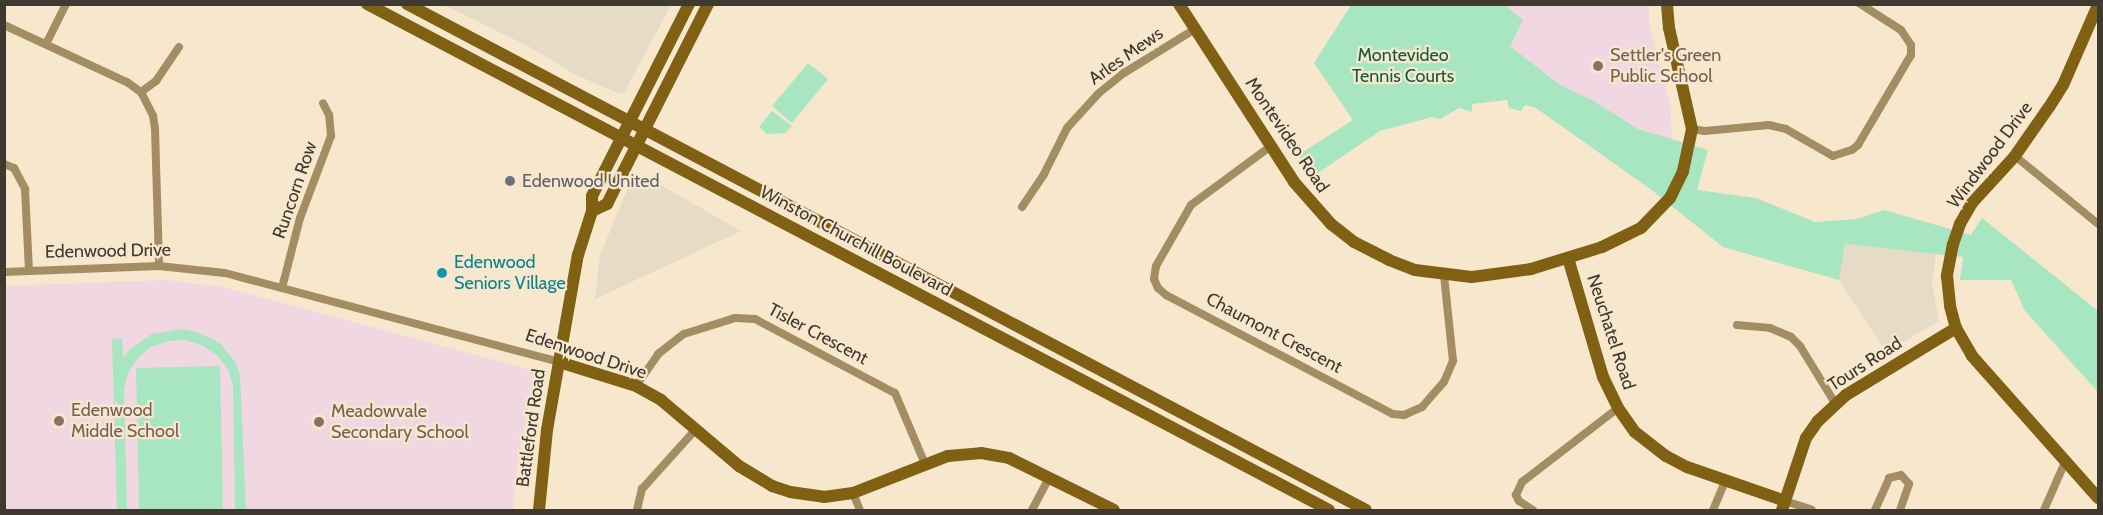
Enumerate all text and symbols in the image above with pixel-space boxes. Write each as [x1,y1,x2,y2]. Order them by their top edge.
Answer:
street label: Arles Mews [1085,23,1167,89]
park label: Montevideo Tennis Courts [1352,45,1454,88]
place label: Settler's Green Public School [1610,45,1721,88]
marker: Settler's Green Public School [1591,59,1605,73]
street label: Montevideo Road [1241,73,1333,197]
street label: Windwood Drive [1943,97,2037,213]
street label: Runcorn Row [268,139,322,241]
place label: Edenwood United [522,170,659,192]
marker: Edenwood United [503,174,517,188]
street label: Winston Churchill Boulevard [756,181,956,301]
street label: Edenwood Drive [45,239,171,263]
place label: Edenwood Seniors Village [454,252,566,294]
marker: Edenwood Seniors Village [435,266,449,280]
street label: Neuchatel Road [1582,272,1640,392]
street label: Chaumont Crescent [1202,288,1346,378]
street label: Tisler Crescent [764,299,872,369]
street label: Edenwood Drive [523,324,649,384]
street label: Tours Road [1824,332,1906,396]
street label: Battleford Road [512,368,550,488]
place label: Edenwood Middle School [71,400,179,442]
place label: Meadowvale Secondary School [331,401,469,444]
marker: Edenwood Middle School [52,414,66,428]
marker: Meadowvale Secondary School [312,415,326,429]

